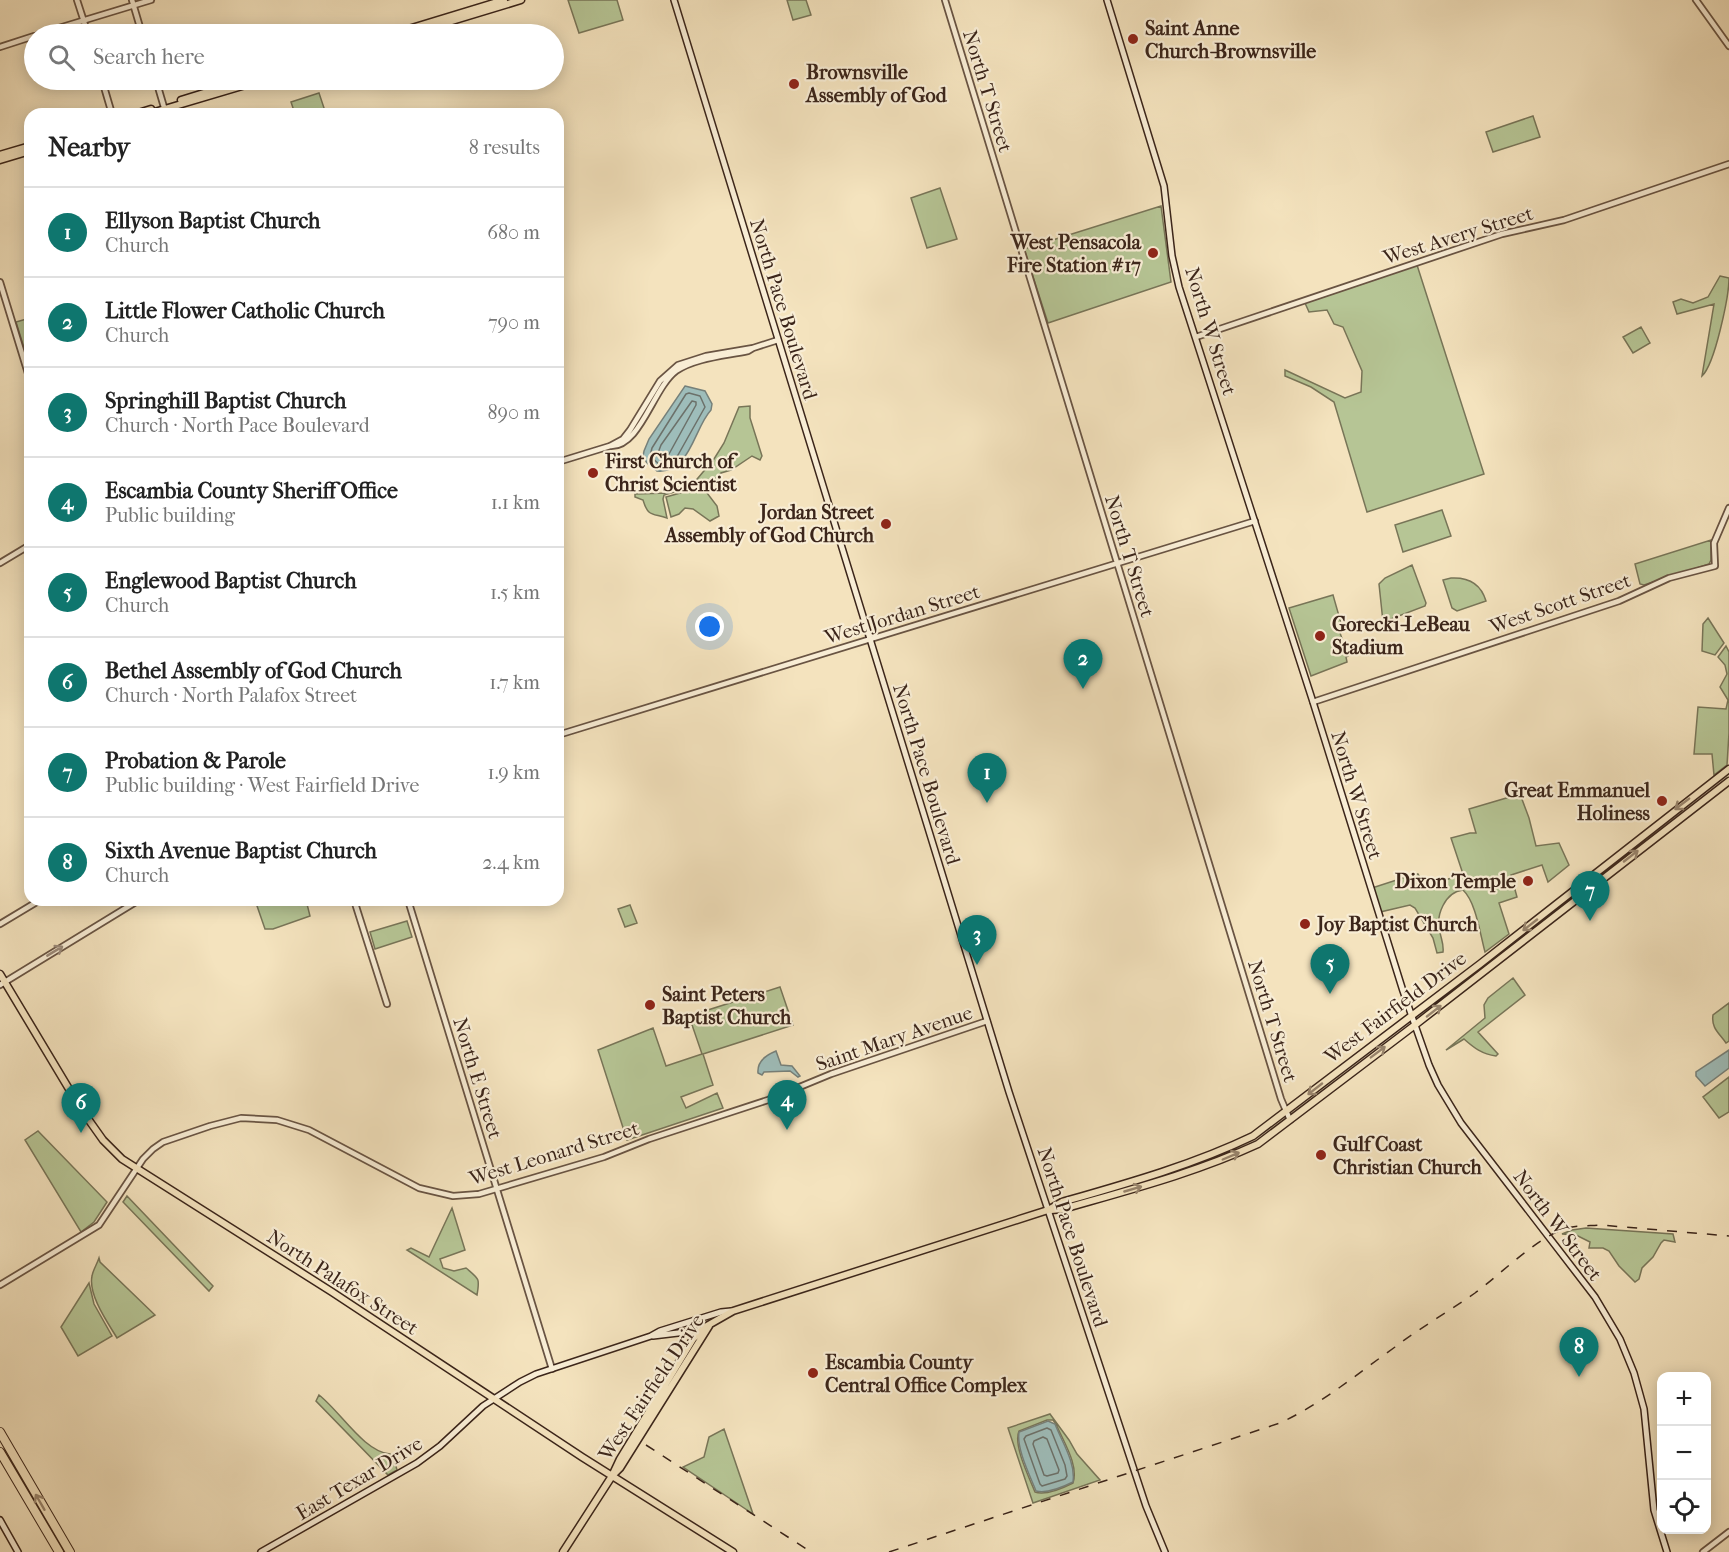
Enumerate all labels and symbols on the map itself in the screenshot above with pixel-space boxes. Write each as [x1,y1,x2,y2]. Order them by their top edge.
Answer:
place label: Saint Anne Church-Brownsville [1145,17,1316,63]
street label: North T Street [958,27,1017,155]
marker: Saint Anne Church-Brownsville [1126,32,1140,46]
place label: Brownsville Assembly of God [804,61,948,107]
marker: Brownsville Assembly of God [787,77,801,91]
street label: West Avery Street [1380,202,1536,269]
street label: North Pace Boulevard [745,216,822,403]
place label: West Pensacola Fire Station #17 [1006,231,1142,277]
marker: West Pensacola Fire Station #17 [1146,246,1160,260]
street label: North W Street [1180,264,1241,398]
place label: First Church of Christ Scientist [604,450,738,496]
marker: First Church of Christ Scientist [586,466,600,480]
street label: North T Street [1100,492,1159,620]
place label: Jordan Street Assembly of God Church [663,501,875,547]
marker: Jordan Street Assembly of God Church [879,517,893,531]
street label: West Scott Street [1486,569,1634,639]
street label: West Jordan Street [821,580,983,649]
your location [695,612,724,641]
place label: Gorecki-LeBeau Stadium [1332,613,1471,659]
marker: Gorecki-LeBeau Stadium [1313,629,1327,643]
pin: 2 [1064,640,1102,689]
street label: North Pace Boulevard [888,681,965,868]
street label: North W Street [1326,728,1387,862]
pin: 1 [968,754,1006,803]
place label: Great Emmanuel Holiness [1504,779,1651,825]
marker: Great Emmanuel Holiness [1655,794,1669,808]
one-way arrow [1675,798,1691,811]
one-way arrow [1623,850,1639,863]
place label: Dixon Temple [1395,870,1516,893]
pin: 7 [1570,872,1610,921]
marker: Dixon Temple [1521,874,1535,888]
place label: Joy Baptist Church [1315,913,1478,936]
pin: 3 [958,916,996,965]
marker: Joy Baptist Church [1298,917,1312,931]
one-way arrow [1522,919,1538,932]
pin: 5 [1310,944,1350,994]
one-way arrow [46,945,63,957]
street label: West Fairfield Drive [1319,946,1471,1069]
street label: North T Street [1243,957,1302,1085]
place label: Saint Peters Baptist Church [662,983,792,1029]
marker: Saint Peters Baptist Church [643,998,657,1012]
street label: Saint Mary Avenue [813,1001,975,1076]
one-way arrow [1426,1004,1442,1017]
street label: North E Street [448,1015,507,1141]
one-way arrow [1370,1045,1386,1058]
pin: 4 [768,1080,806,1130]
one-way arrow [1307,1083,1323,1096]
pin: 6 [62,1084,100,1133]
street label: West Leonard Street [466,1117,642,1191]
place label: Gulf Coast Christian Church [1333,1133,1483,1179]
street label: North Pace Boulevard [1033,1144,1113,1331]
marker: Gulf Coast Christian Church [1314,1148,1328,1162]
one-way arrow [1221,1150,1239,1161]
street label: North W Street [1508,1165,1607,1285]
one-way arrow [1123,1183,1142,1194]
street label: North Palafox Street [263,1225,423,1340]
street label: West Fairfield Drive [593,1310,709,1466]
pin: 8 [1560,1328,1598,1377]
place label: Escambia County Central Office Complex [825,1351,1028,1397]
marker: Escambia County Central Office Complex [806,1366,820,1380]
street label: East Texar Drive [292,1432,427,1525]
one-way arrow [33,1494,45,1511]

